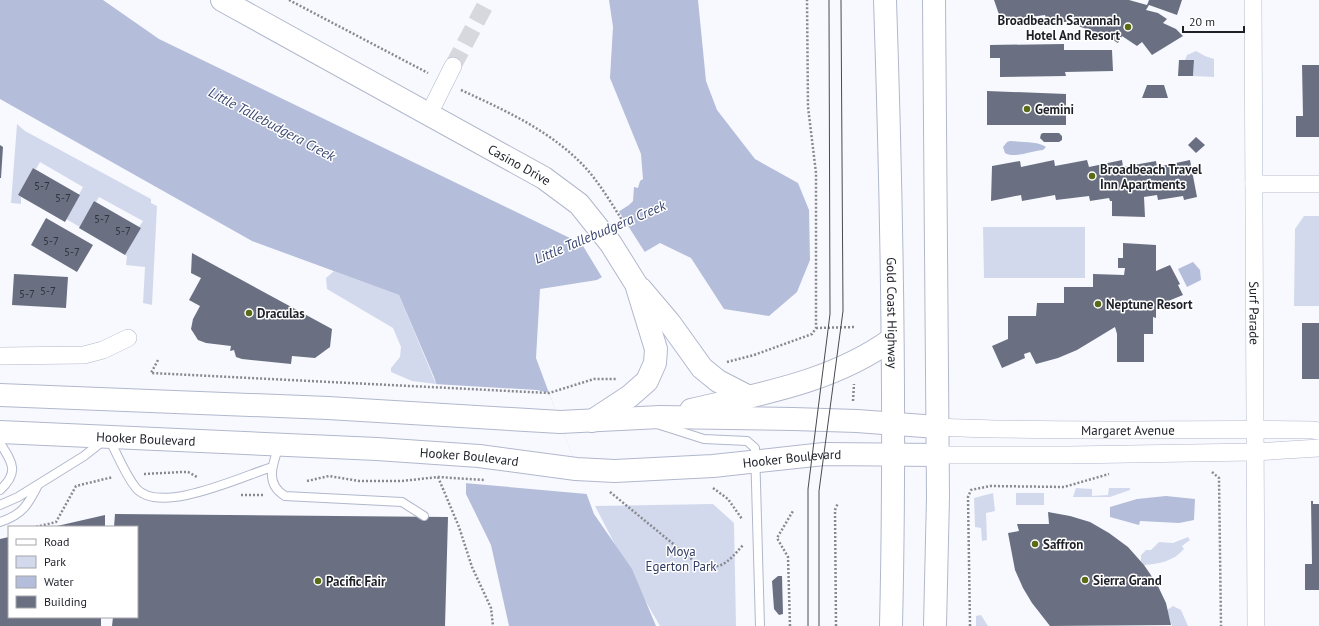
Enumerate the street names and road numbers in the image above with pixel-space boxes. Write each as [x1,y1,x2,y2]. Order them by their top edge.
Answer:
street label: Casino Drive [485,140,554,189]
street label: Gold Coast Highway [883,257,902,369]
street label: Surf Parade [1246,281,1263,345]
street label: Margaret Avenue [1081,421,1175,439]
street label: Hooker Boulevard [96,428,196,449]
street label: Hooker Boulevard [419,443,520,470]
street label: Hooker Boulevard [742,445,841,471]

